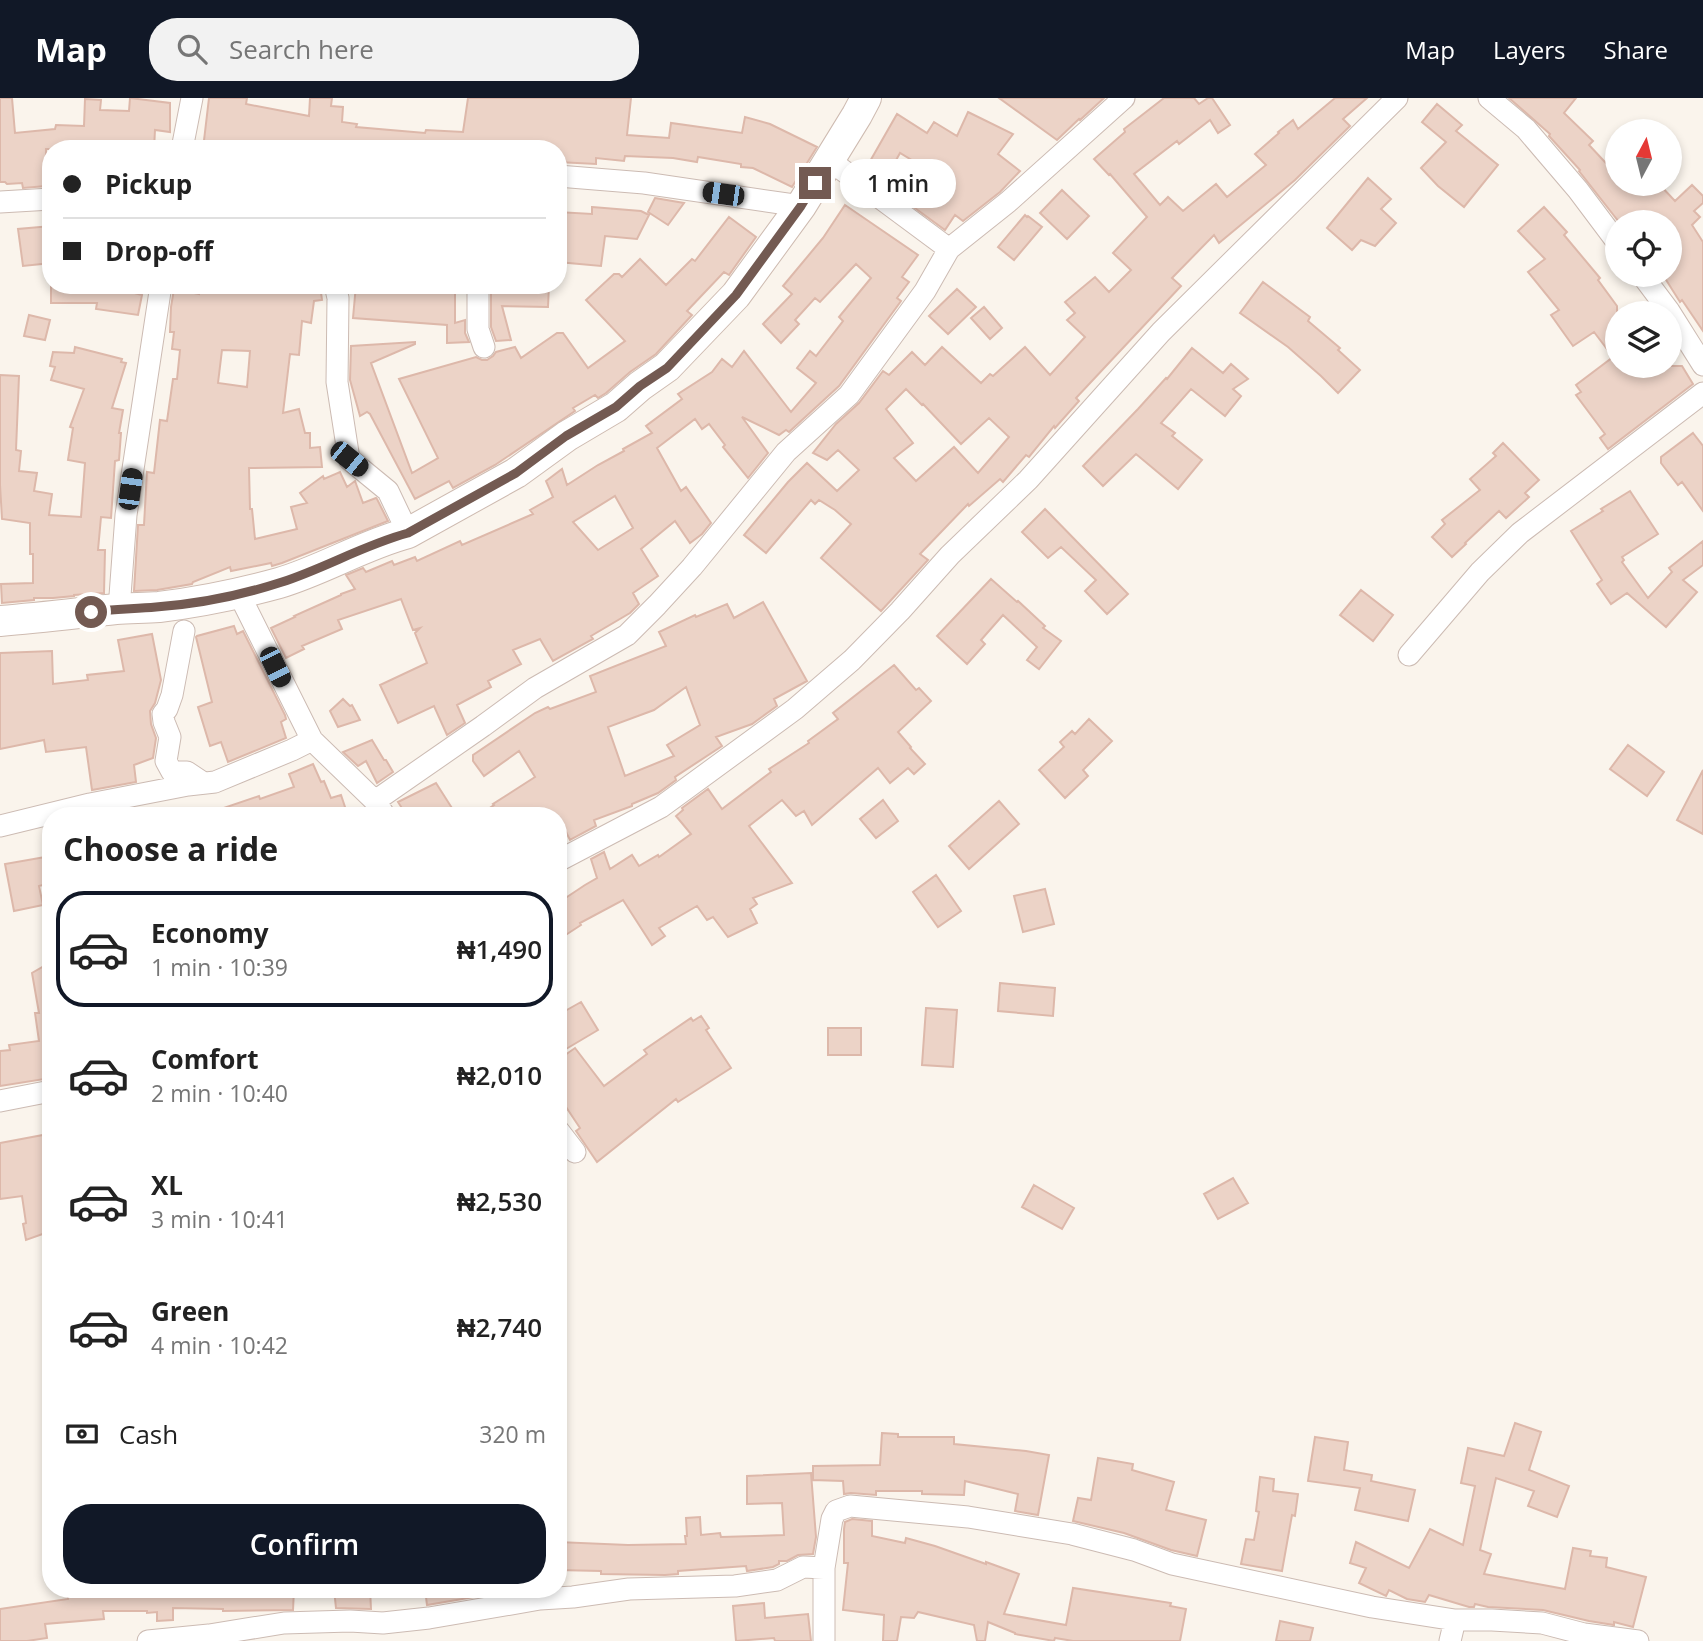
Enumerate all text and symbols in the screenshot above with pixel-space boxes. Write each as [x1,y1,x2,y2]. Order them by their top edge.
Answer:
search box [149,18,639,81]
text: Map [35,27,107,72]
icon: search [173,30,211,68]
text: Search here [229,31,374,67]
text: Map [1405,33,1455,66]
text: Layers [1493,33,1566,66]
text: Share [1604,33,1668,66]
north arrow [1605,119,1682,196]
map controls [1605,119,1682,378]
callout: 1 min [840,158,955,208]
text: Pickup [105,166,192,202]
route end [799,167,831,199]
text: 1 min [867,167,929,199]
car [701,181,746,207]
button: locate [1605,210,1682,287]
text: Drop-off [105,233,213,269]
button: layers [1605,301,1682,378]
car [327,438,372,480]
car [117,467,144,511]
route start [75,596,107,628]
car [257,644,294,690]
text: Choose a ride [63,827,278,870]
text: Economy [151,915,269,951]
icon: car [67,918,130,981]
text: ₦1,490 [457,931,542,967]
text: 1 min · 10:39 [151,951,288,983]
text: Comfort [151,1041,258,1077]
icon: car [67,1044,130,1107]
text: ₦2,010 [457,1057,542,1093]
text: 2 min · 10:40 [151,1077,288,1109]
text: XL [151,1167,183,1203]
icon: car [67,1170,130,1233]
text: ₦2,530 [457,1183,542,1219]
text: 3 min · 10:41 [151,1203,288,1235]
text: Green [151,1293,229,1329]
icon: car [67,1296,130,1359]
text: ₦2,740 [457,1309,542,1345]
text: 4 min · 10:42 [151,1329,288,1361]
icon: cash [63,1415,101,1453]
text: Cash [119,1416,178,1452]
text: 320 m [479,1418,546,1450]
button: Confirm [63,1504,546,1584]

